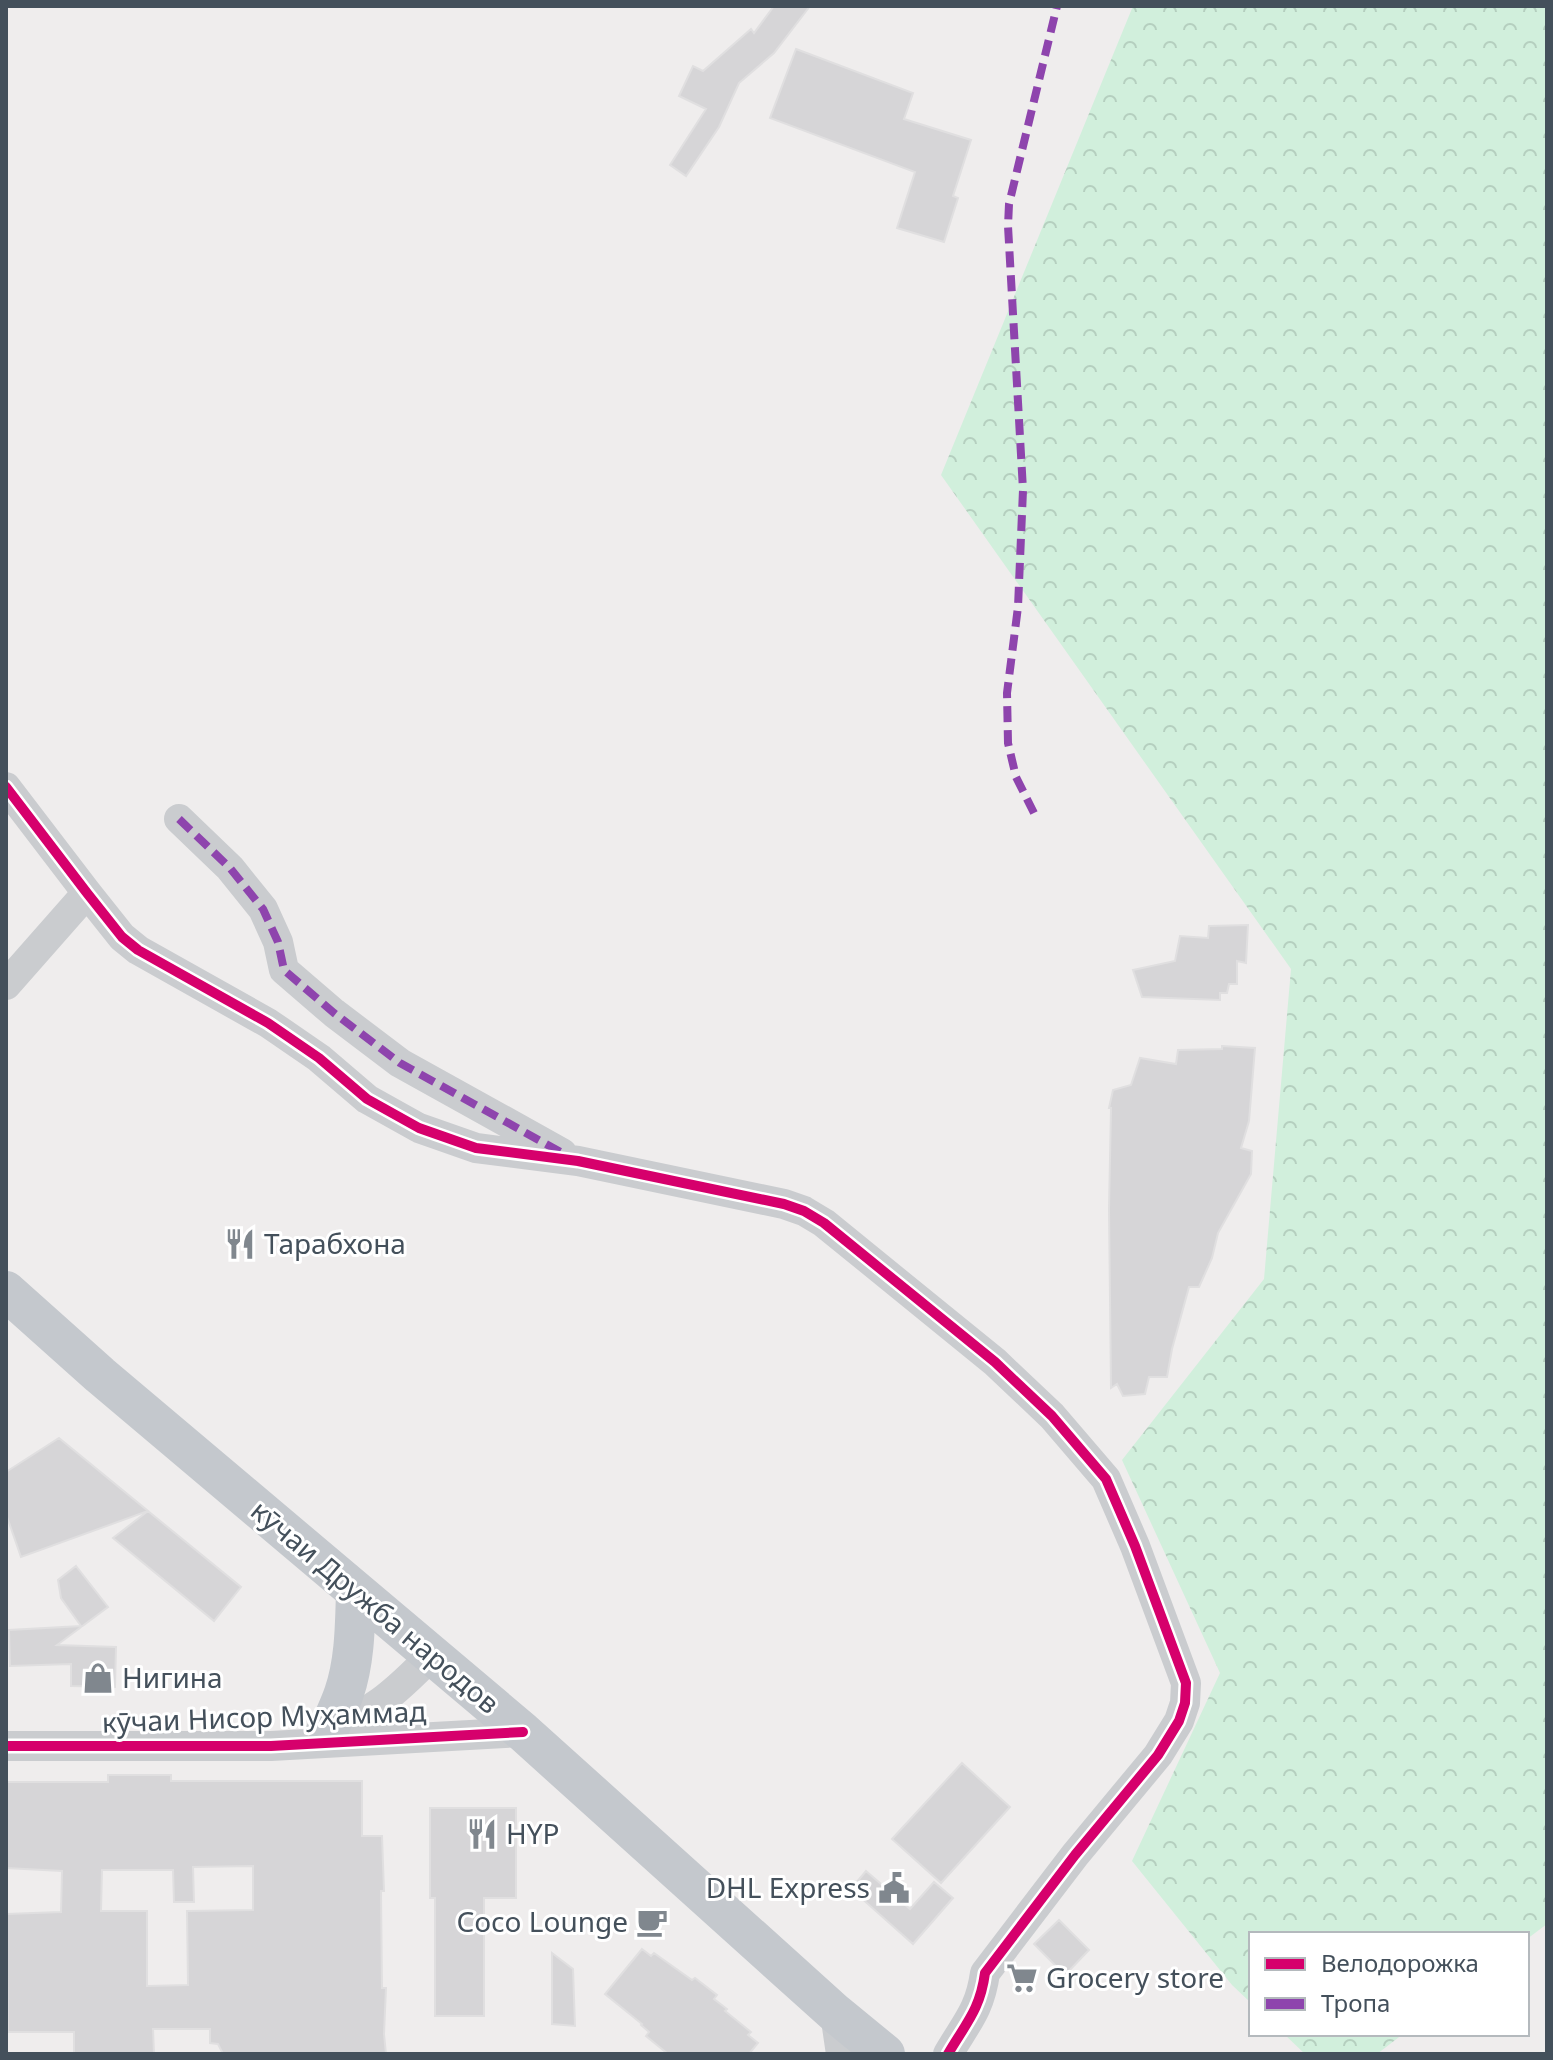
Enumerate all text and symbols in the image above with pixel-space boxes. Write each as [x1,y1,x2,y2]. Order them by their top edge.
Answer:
place label: Тарабхона [264,1224,406,1262]
restaurant icon: Тарабхона [223,1227,257,1261]
street label: кӯчаи Дружба народов [244,1491,508,1721]
place label: Нигина [122,1658,223,1696]
shop icon: Нигина [81,1661,115,1695]
street label: кӯчаи Нисор Муҳаммад [101,1691,427,1741]
place label: HYP [506,1814,560,1852]
restaurant icon: HYP [465,1817,499,1851]
place label: DHL Express [706,1868,870,1906]
public building icon: DHL Express [877,1871,911,1905]
place label: Coco Lounge [456,1902,628,1940]
cafe icon: Coco Lounge [635,1905,669,1939]
legend [1249,1932,1529,2036]
text: Велодорожка [1321,1946,1479,1979]
place label: Grocery store [1046,1958,1224,1996]
supermarket icon: Grocery store [1005,1961,1039,1995]
text: Тропа [1321,1986,1390,2019]

